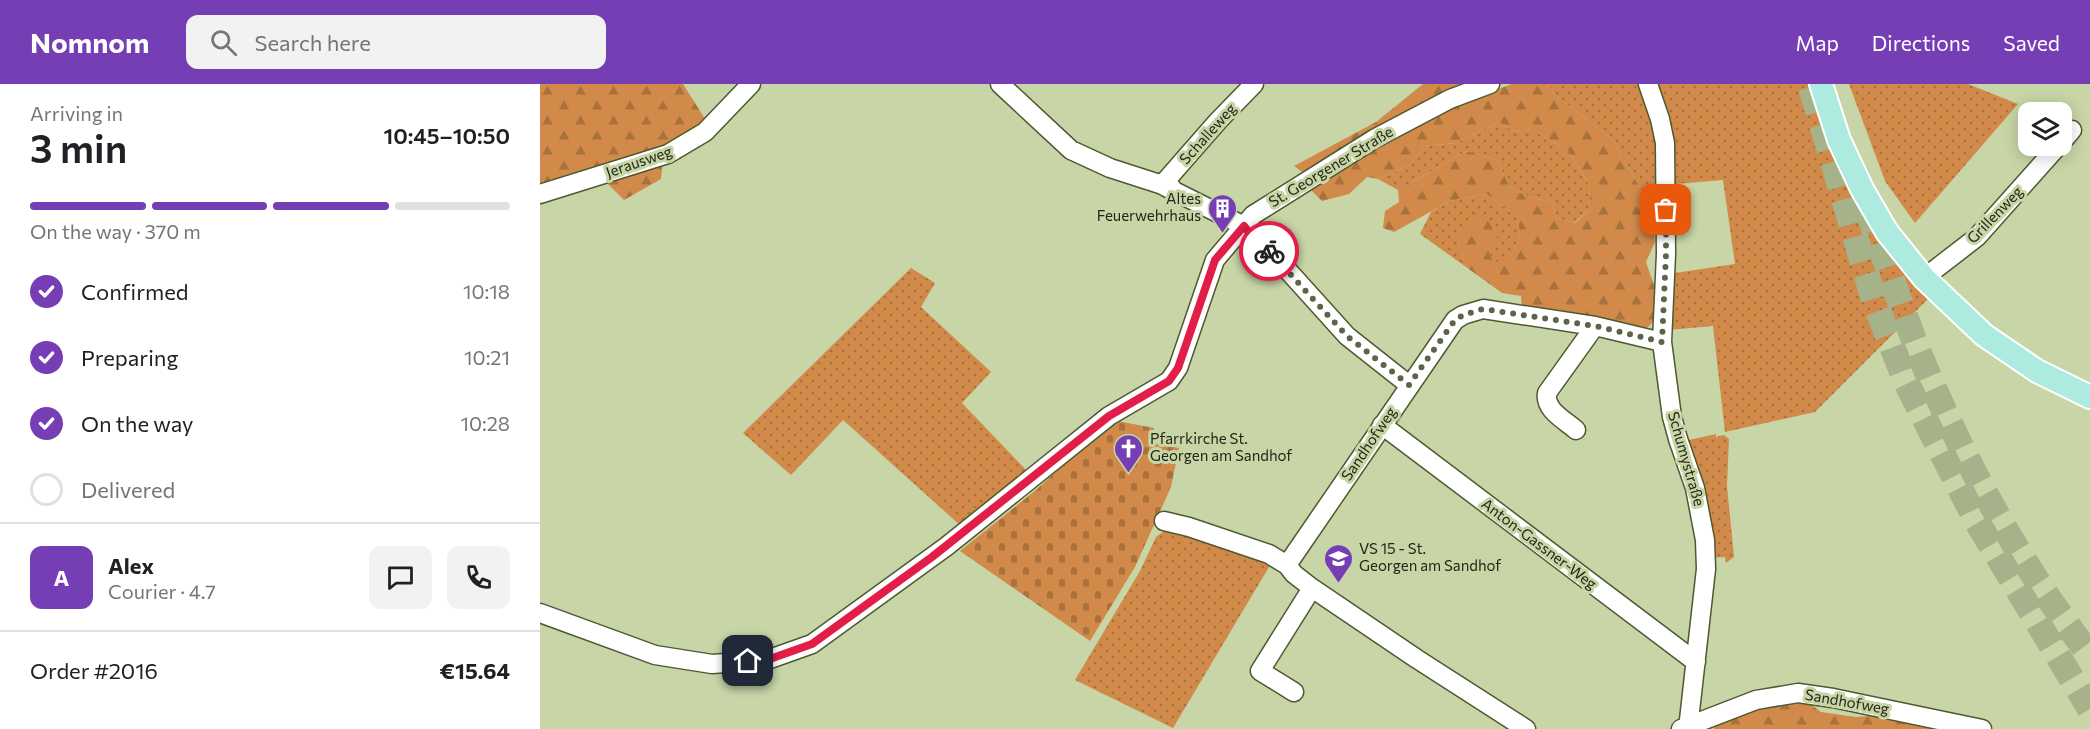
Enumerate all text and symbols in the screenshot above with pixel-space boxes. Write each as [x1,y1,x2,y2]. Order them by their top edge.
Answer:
search box [186,15,606,69]
text: Nomnom [30,25,150,59]
icon: search [207,26,240,59]
text: Search here [255,29,371,56]
text: Map [1796,30,1839,55]
text: Directions [1872,30,1970,55]
text: Saved [2003,30,2060,55]
street label: Schalleweg [1175,99,1239,168]
text: Arriving in [30,101,123,125]
map controls [2018,102,2072,156]
button: layers [2018,102,2072,156]
text: 10:45–10:50 [383,122,510,149]
street label: St. Georgener Straße [1265,122,1396,210]
text: 3 min [30,123,127,171]
street label: Jerausweg [603,141,674,181]
street label: Grillenweg [1963,182,2026,247]
pin [1640,184,1691,235]
place label: Altes Feuerwehrhaus [1097,189,1201,224]
building icon: Altes Feuerwehrhaus [1206,192,1238,234]
icon: bag [1649,193,1682,226]
text: On the way · 370 m [30,219,201,243]
courier [1239,221,1299,281]
icon: bike [1253,235,1286,268]
icon: check [30,275,63,308]
text: Confirmed [81,278,188,305]
text: 10:18 [463,279,510,303]
icon: check [30,341,63,374]
text: Preparing [81,344,178,371]
text: 10:21 [464,345,510,369]
street label: Sandhofweg [1337,403,1399,484]
icon: check [30,407,63,440]
street label: Schumystraße [1665,409,1709,508]
text: On the way [81,410,193,437]
text: 10:28 [461,411,510,435]
place label: Pfarrkirche St. Georgen am Sandhof [1150,429,1292,464]
church icon: Pfarrkirche St. Georgen am Sandhof [1113,432,1145,474]
text: Delivered [81,476,175,503]
street label: Anton-Gassner-Weg [1478,494,1601,592]
place label: VS 15 - St. Georgen am Sandhof [1359,539,1501,574]
school or university icon: VS 15 - St. Georgen am Sandhof [1322,542,1354,584]
button: chat [369,546,432,609]
button: phone [447,546,510,609]
text: Alex [108,552,154,579]
text: A [54,564,69,591]
text: Courier · 4.7 [108,579,216,603]
pin [722,635,773,686]
icon: home [731,644,764,677]
text: Order #2016 [30,657,158,684]
text: €15.64 [439,657,510,684]
street label: Sandhofweg [1804,685,1891,717]

